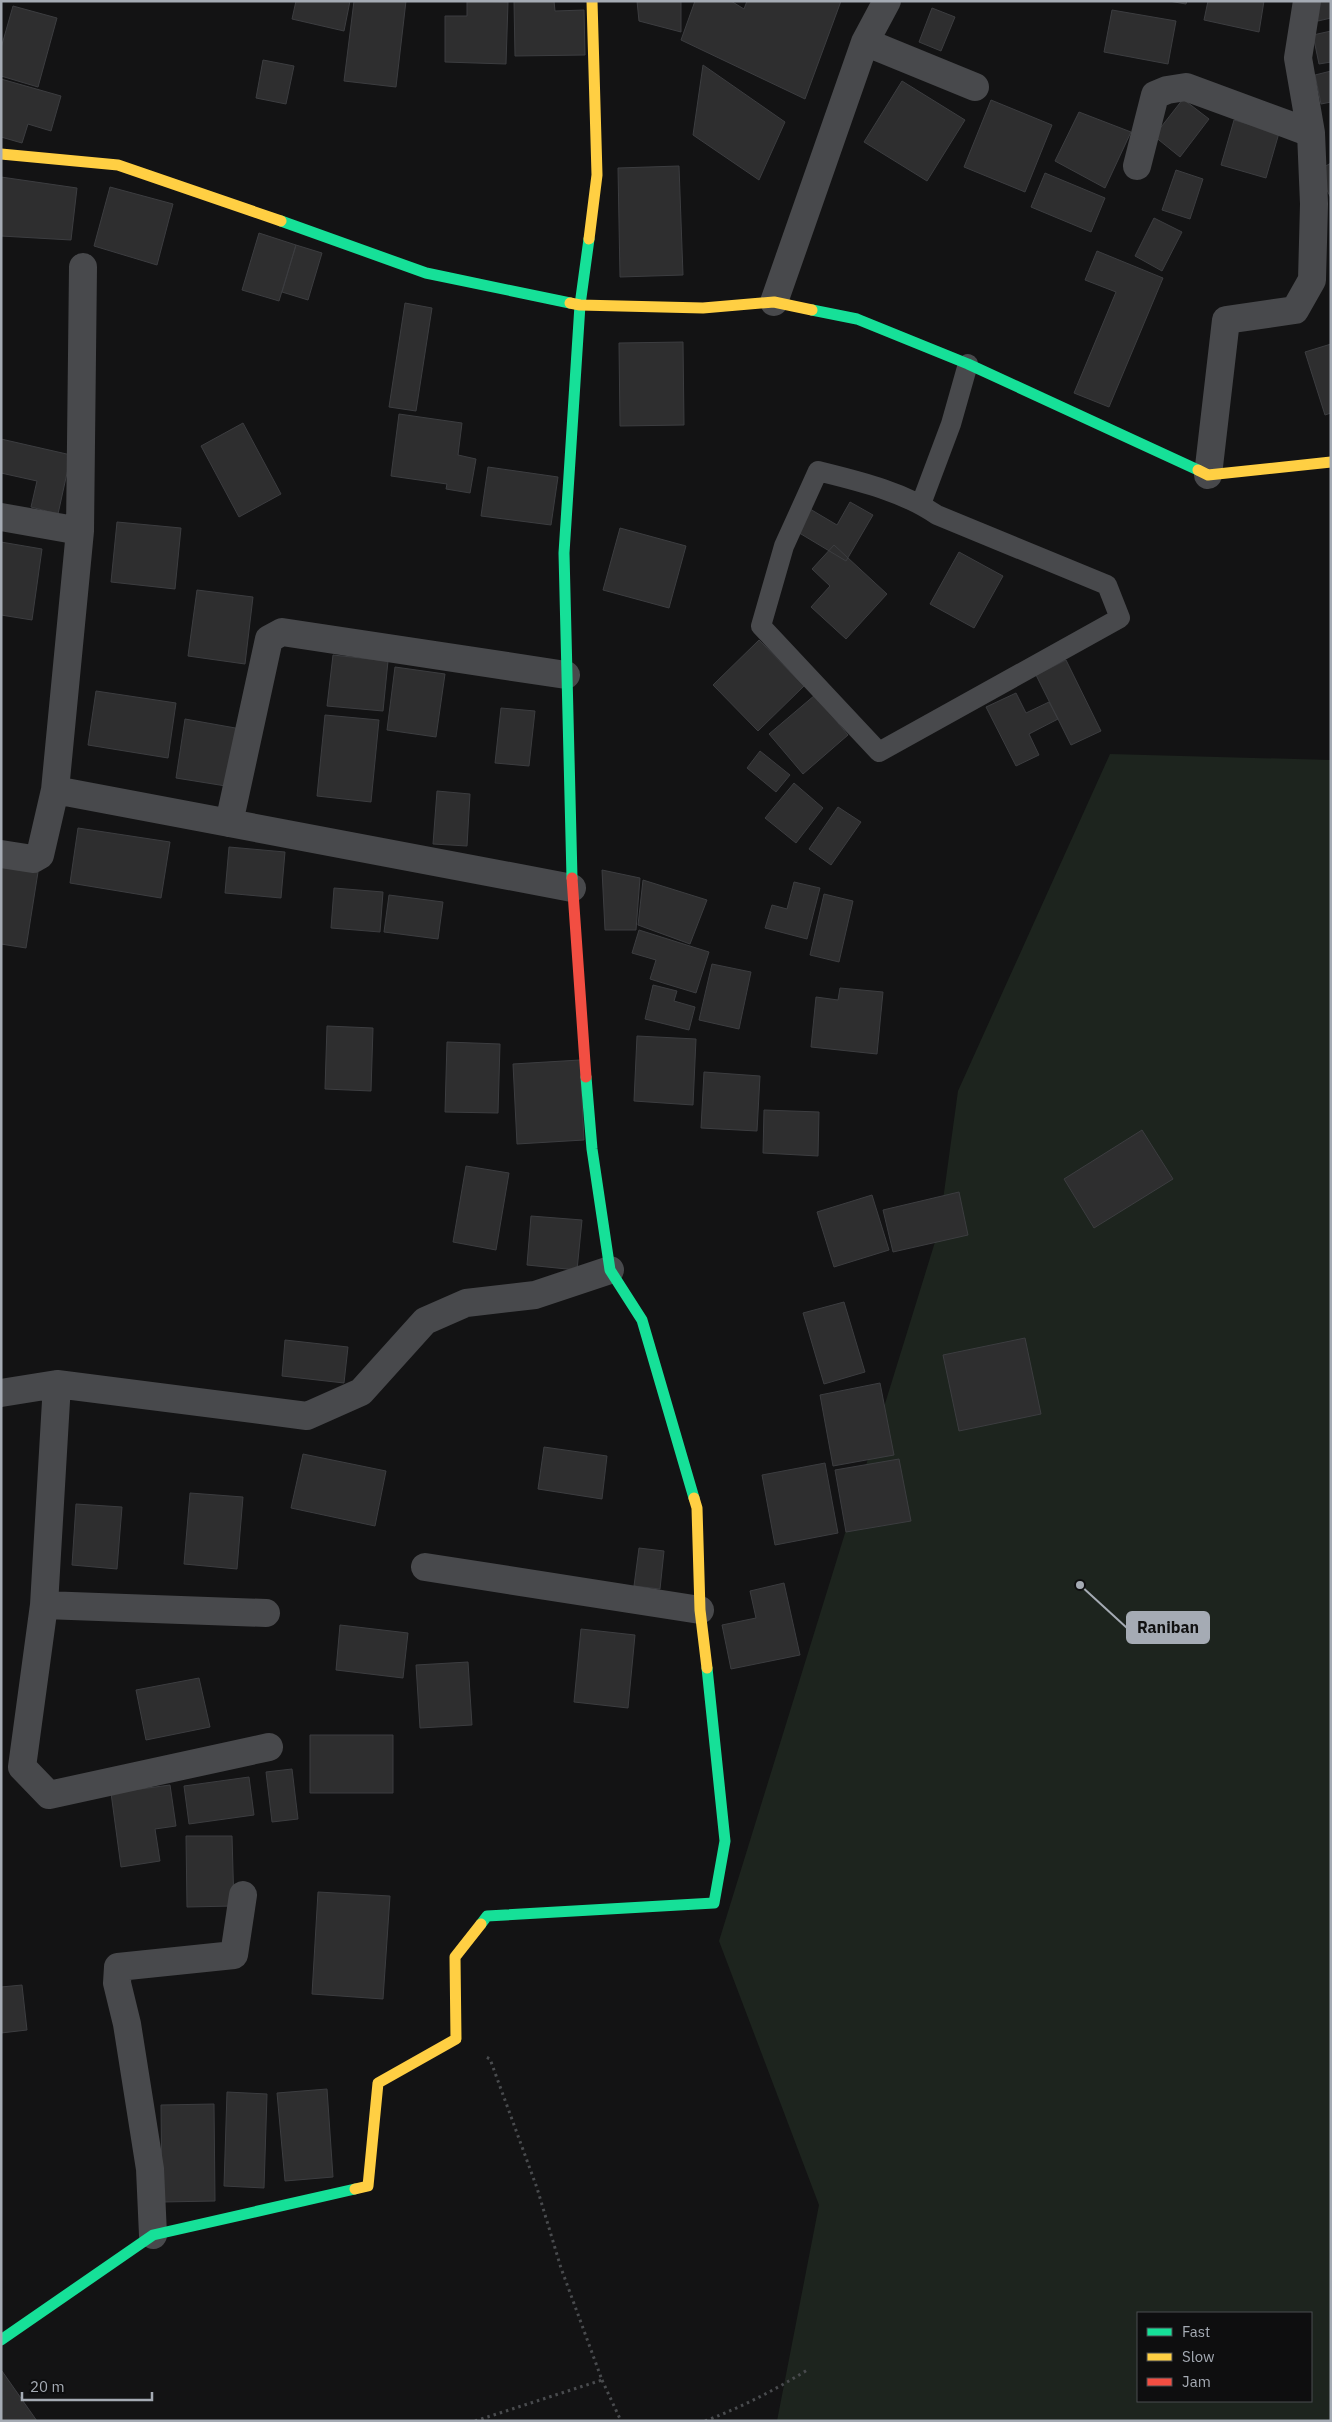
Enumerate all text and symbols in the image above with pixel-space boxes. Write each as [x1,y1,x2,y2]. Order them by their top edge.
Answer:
callout: Raniban [1127,1612,1209,1643]
text: Raniban [1137,1617,1199,1637]
legend [1137,2312,1312,2402]
text: Fast [1182,2322,1210,2341]
text: Slow [1182,2347,1215,2366]
scale bar [22,2370,152,2402]
text: Jam [1182,2372,1211,2391]
text: 20 m [30,2377,65,2396]

